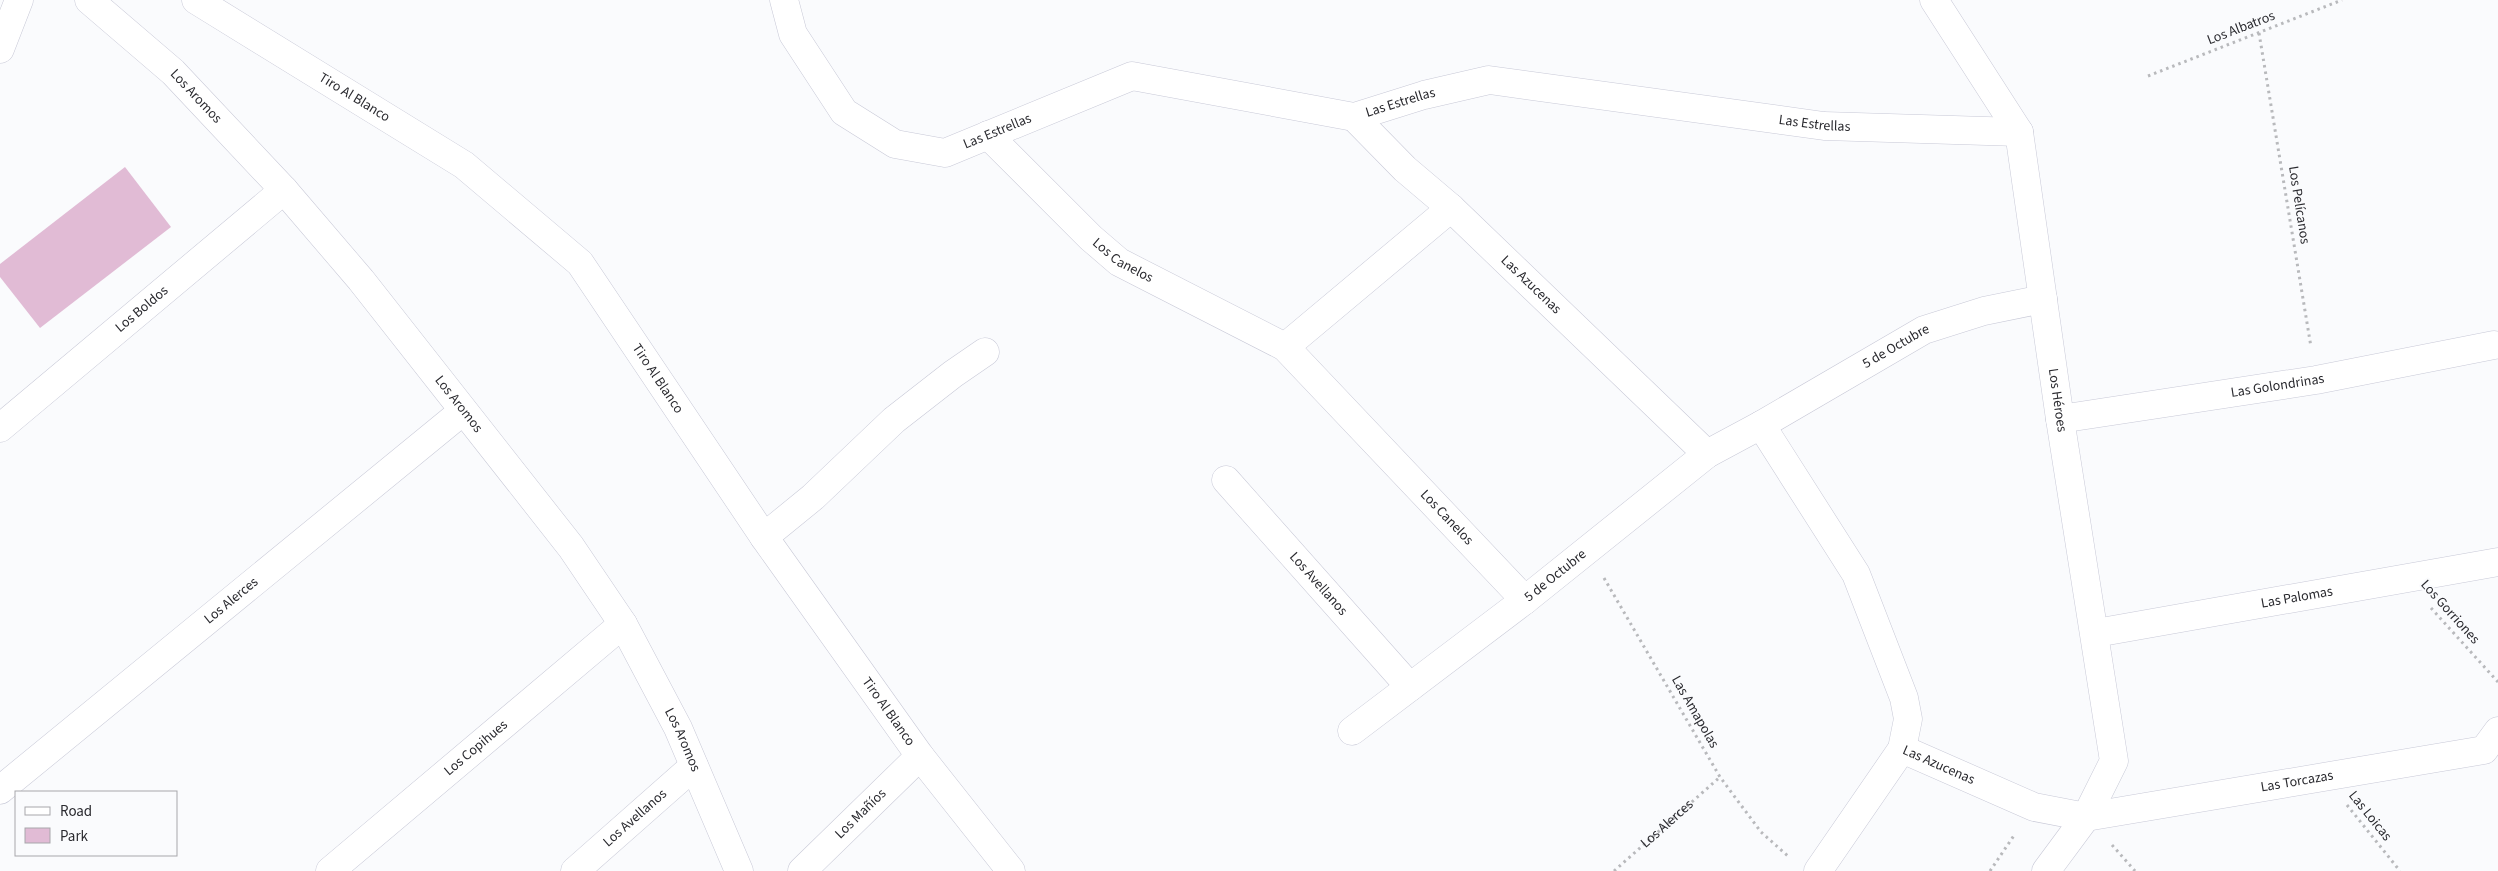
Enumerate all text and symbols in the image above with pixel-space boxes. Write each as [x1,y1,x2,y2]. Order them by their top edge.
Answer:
street label: Los Albatros [2204,6,2278,50]
street label: Los Aromos [165,65,226,128]
street label: Tiro Al Blanco [315,68,394,127]
street label: Las Estrellas [1363,83,1437,123]
street label: Las Estrellas [960,108,1035,154]
street label: Las Estrellas [1777,110,1851,137]
street label: Los Pelícanos [2283,165,2315,246]
street label: Los Canelos [1088,233,1157,288]
street label: Las Azucenas [1496,251,1566,319]
street label: Los Boldos [111,281,173,337]
street label: 5 de Octubre [1859,319,1932,374]
street label: Tiro Al Blanco [627,340,688,418]
street label: Los Héroes [2043,367,2072,434]
street label: Las Golondrinas [2229,369,2326,403]
street label: Los Aromos [430,371,488,437]
street label: Los Canelos [1416,485,1478,550]
street label: 5 de Octubre [1520,544,1591,607]
street label: Los Avellanos [1285,548,1352,620]
street label: Los Alerces [200,572,263,629]
street label: Los Gorriones [2416,575,2484,649]
street label: Las Palomas [2259,581,2335,614]
street label: Las Amapolas [1666,672,1724,752]
street label: Tiro Al Blanco [857,673,920,750]
street label: Los Aromos [659,705,706,775]
street label: Los Copihues [440,715,512,781]
street label: Las Azucenas [1899,740,1978,790]
street label: Las Torcazas [2259,766,2335,797]
street label: Los Avellanos [599,784,671,852]
street label: Los Mañíos [831,784,891,844]
street label: Las Loicas [2344,787,2397,845]
legend [15,791,178,856]
street label: Los Alerces [1636,795,1698,853]
text: Road [60,801,92,822]
text: Park [60,826,89,847]

